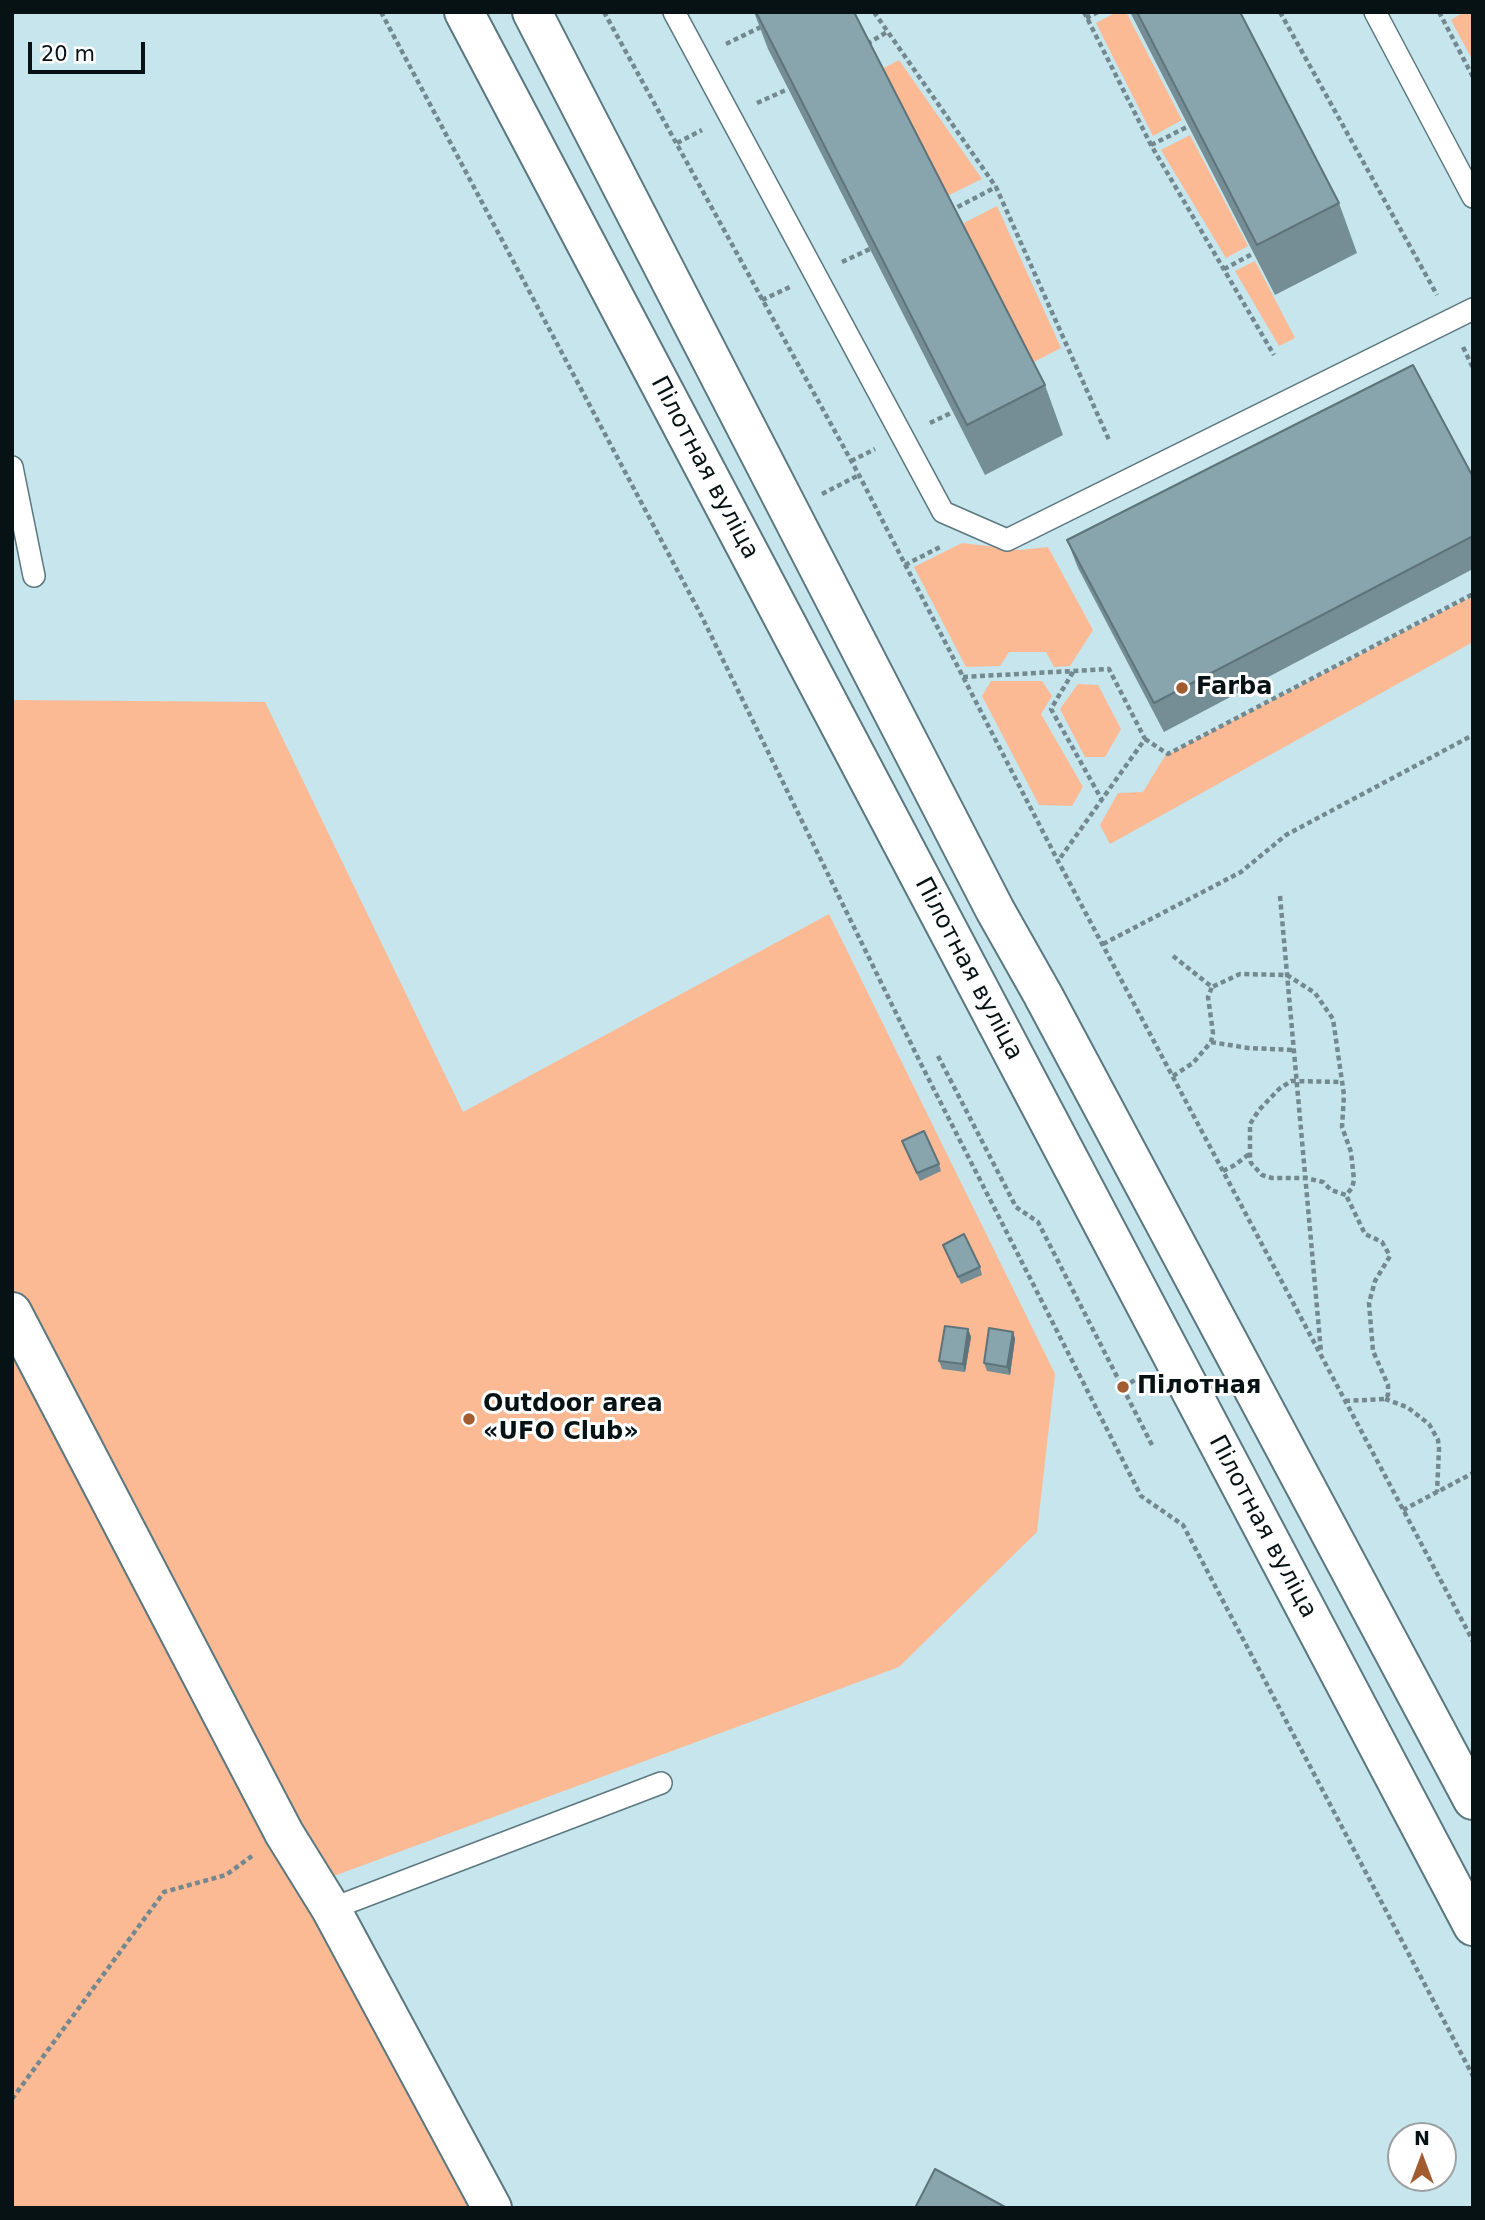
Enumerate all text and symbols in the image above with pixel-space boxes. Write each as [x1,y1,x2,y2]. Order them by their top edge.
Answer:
scale bar [32,28,149,72]
text: 20 m [41,42,95,66]
street label: Пілотная вуліца [644,372,764,564]
place label: Farba [1196,674,1272,702]
marker: Farba [1174,680,1190,696]
street label: Пілотная вуліца [908,873,1028,1065]
place label: Пілотная [1137,1373,1261,1401]
marker: Пілотная [1115,1379,1131,1395]
place label: Outdoor area «UFO Club» [483,1391,663,1447]
marker: Outdoor area «UFO Club» [461,1411,477,1427]
street label: Пілотная вуліца [1202,1431,1322,1623]
north arrow [1387,2122,1457,2192]
text: N [1414,2127,1430,2149]

